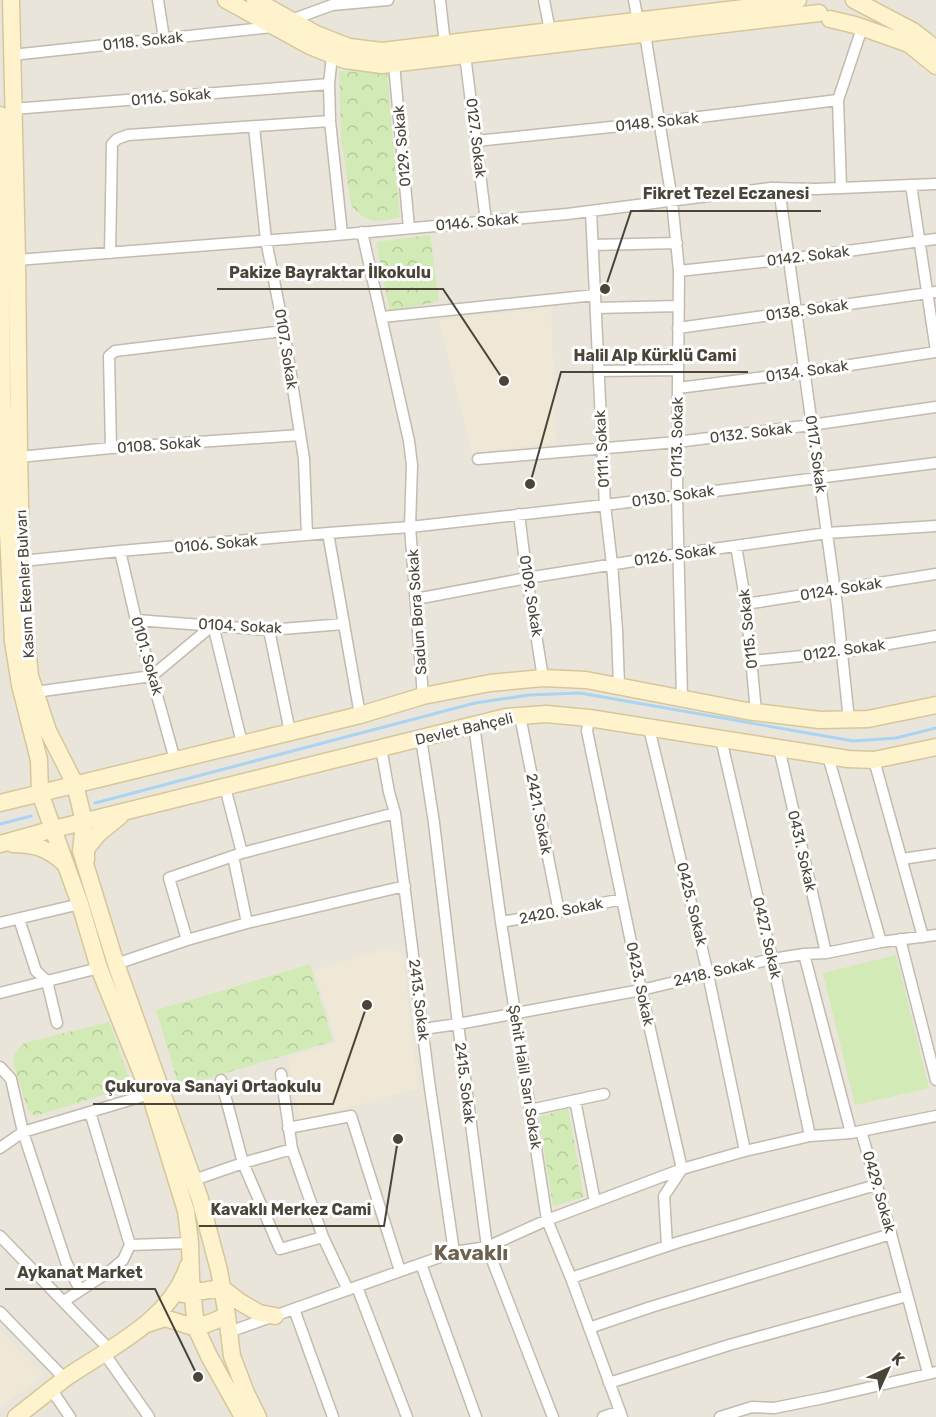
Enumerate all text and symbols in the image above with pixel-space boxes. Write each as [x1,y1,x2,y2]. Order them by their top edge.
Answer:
street label: 0118. Sokak [102,28,184,54]
street label: 0116. Sokak [130,85,212,109]
street label: 0127. Sokak [462,97,490,179]
street label: 0129. Sokak [389,104,415,187]
street label: 0148. Sokak [614,109,700,135]
callout: Fikret Tezel Eczanesi [631,177,821,211]
text: Fikret Tezel Eczanesi [643,184,809,203]
street label: 0146. Sokak [435,209,520,235]
street label: 0142. Sokak [766,242,851,270]
callout: Pakize Bayraktar İlkokulu [217,255,443,289]
text: Pakize Bayraktar İlkokulu [229,263,431,282]
street label: 0138. Sokak [764,295,850,325]
street label: 0107. Sokak [271,307,301,391]
callout: Halil Alp Kürklü Cami [561,338,748,372]
text: Halil Alp Kürklü Cami [574,346,736,365]
street label: 0134. Sokak [765,356,850,386]
street label: 0113. Sokak [667,396,687,477]
street label: 0111. Sokak [591,409,613,488]
street label: 0117. Sokak [802,414,830,494]
street label: 0132. Sokak [709,419,793,447]
street label: 0108. Sokak [117,433,202,457]
street label: 0130. Sokak [631,481,716,511]
street label: Kasım Ekenler Bulvarı [12,509,38,659]
street label: 0106. Sokak [174,531,259,557]
street label: 0126. Sokak [633,540,717,570]
street label: Sadun Bora Sokak [404,548,430,675]
street label: 0109. Sokak [516,554,546,638]
street label: 0124. Sokak [799,574,883,604]
street label: 0115. Sokak [735,588,761,670]
street label: 0101. Sokak [127,615,167,698]
street label: 0104. Sokak [198,615,282,637]
street label: 0122. Sokak [802,635,886,665]
street label: Devlet Bahçeli [413,709,515,749]
street label: 2421. Sokak [522,772,556,856]
street label: 0431. Sokak [784,809,820,894]
street label: 0425. Sokak [673,860,711,948]
street label: 2420. Sokak [518,894,605,928]
street label: 0427. Sokak [749,895,785,981]
street label: 0423. Sokak [622,940,658,1028]
street label: 2418. Sokak [672,954,756,990]
street label: 2413. Sokak [405,958,433,1042]
street label: Şehit Halil Sarı Sokak [505,1004,545,1151]
street label: 2415. Sokak [451,1041,479,1125]
callout: Çukurova Sanayi Ortaokulu [93,1070,333,1104]
text: Çukurova Sanayi Ortaokulu [105,1077,321,1096]
street label: 0429. Sokak [859,1149,899,1235]
callout: Kavaklı Merkez Cami [199,1192,384,1226]
text: Kavaklı Merkez Cami [211,1200,371,1219]
district label: Kavaklı [434,1240,508,1265]
callout: Aykanat Market [5,1255,155,1289]
text: Aykanat Market [17,1263,143,1282]
north arrow [858,1339,918,1399]
text: K [888,1348,909,1369]

